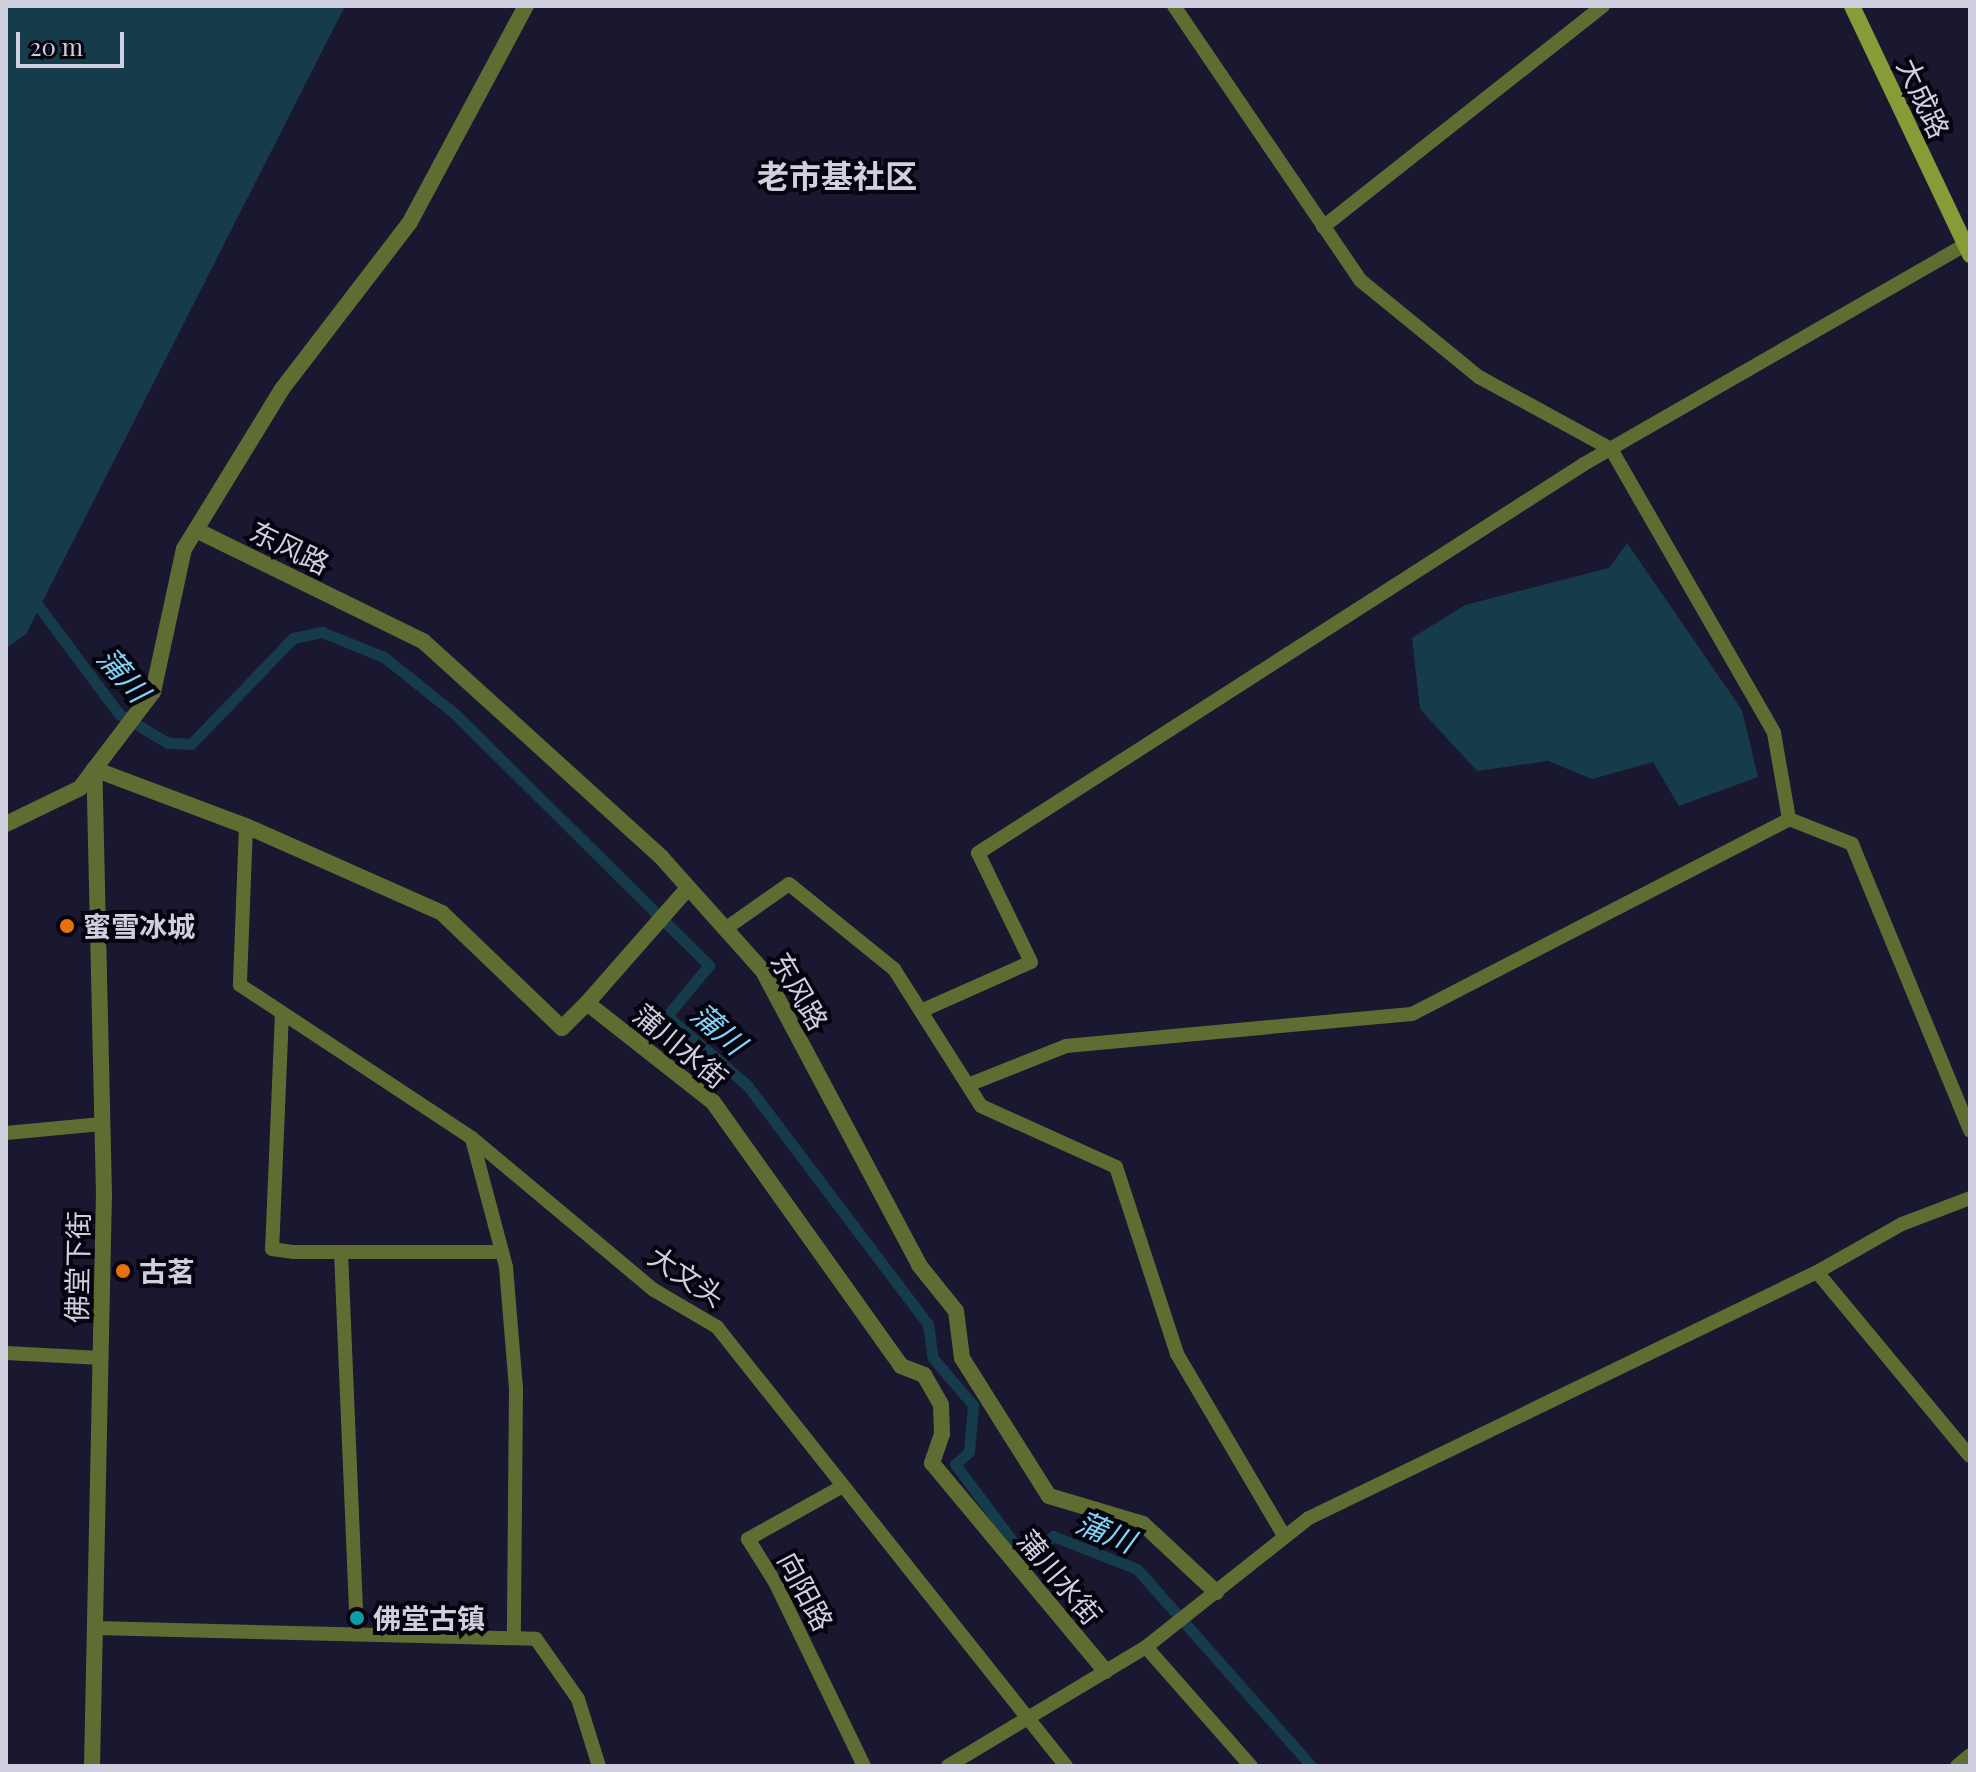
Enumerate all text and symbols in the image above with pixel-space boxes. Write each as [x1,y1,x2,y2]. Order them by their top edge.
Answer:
scale bar [20,16,128,66]
text: 20 m [30,30,83,62]
street label: 大成路 [1891,53,1957,143]
district label: 老市基社区 [757,156,917,194]
street label: 东风路 [245,513,335,581]
water label: 蒲川 [91,640,157,708]
place label: 蜜雪冰城 [83,909,195,943]
marker: 蜜雪冰城 [58,917,76,935]
street label: 东风路 [764,946,836,1036]
water label: 蒲川 [685,995,753,1061]
street label: 蒲川水街 [627,997,735,1095]
street label: 佛堂下街 [59,1211,95,1323]
street label: 大文头 [643,1239,731,1313]
place label: 古茗 [139,1254,195,1288]
marker: 古茗 [114,1262,132,1280]
water label: 蒲川 [1071,1503,1141,1559]
street label: 蒲川水街 [1011,1523,1109,1631]
street label: 向阳路 [771,1546,841,1636]
place label: 佛堂古镇 [373,1601,485,1635]
marker: 佛堂古镇 [348,1609,366,1627]

